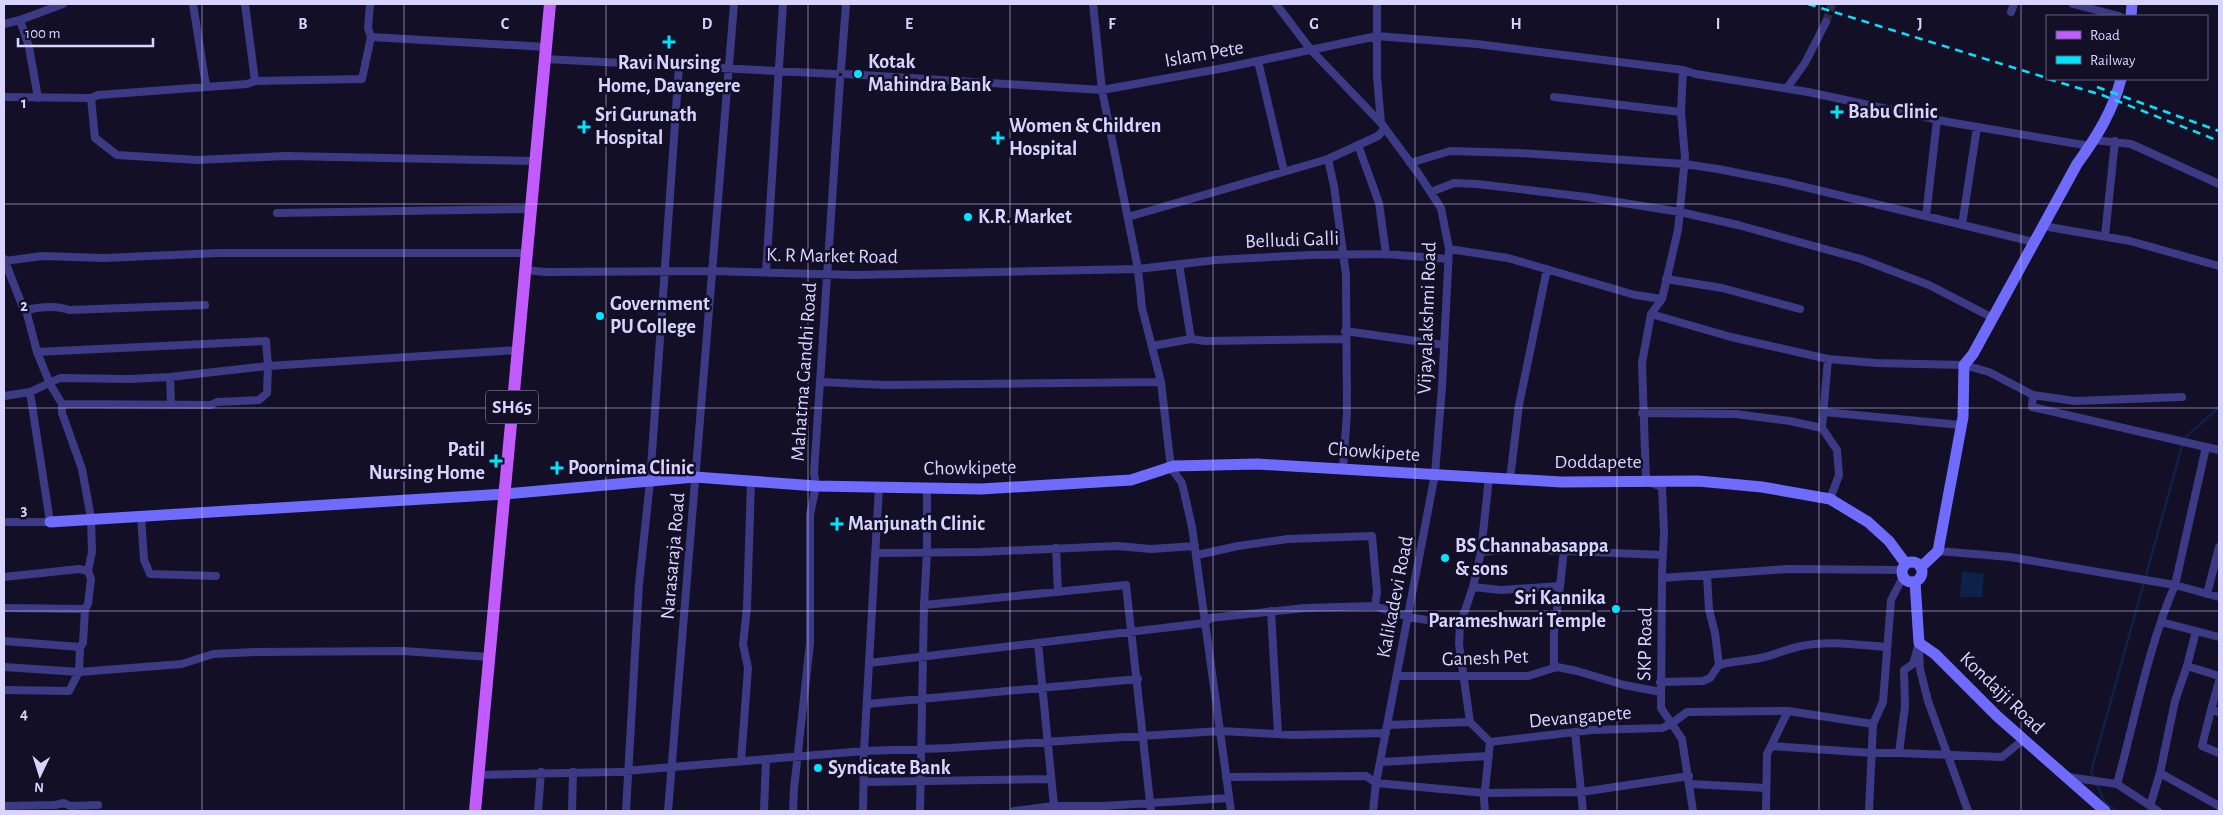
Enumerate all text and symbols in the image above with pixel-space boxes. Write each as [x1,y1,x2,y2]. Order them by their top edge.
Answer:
scale bar [18,15,152,47]
legend [2046,15,2208,80]
text: B [298,16,308,32]
text: C [501,16,510,32]
text: D [702,16,713,32]
text: E [905,16,913,32]
text: F [1108,16,1116,32]
text: G [1309,16,1319,32]
text: H [1510,16,1522,32]
text: I [1716,16,1720,32]
text: J [1917,16,1923,32]
text: 100 m [25,26,60,41]
text: Road [2090,28,2120,43]
marker: Ravi Nursing Home, Davangere [662,35,676,49]
street label: Islam Pete [1163,37,1245,71]
place label: Kotak Mahindra Bank [868,52,991,95]
place label: Ravi Nursing Home, Davangere [597,53,741,96]
text: Railway [2090,53,2136,68]
marker: Kotak Mahindra Bank [852,68,864,80]
text: 1 [21,95,27,111]
place label: Babu Clinic [1848,102,1938,122]
place label: Sri Gurunath Hospital [595,105,697,148]
marker: Babu Clinic [1830,105,1844,119]
place label: Women & Children Hospital [1009,116,1161,159]
marker: Sri Gurunath Hospital [577,120,591,134]
marker: Women & Children Hospital [991,131,1005,145]
place label: K.R. Market [978,207,1072,227]
marker: K.R. Market [962,211,974,223]
street label: Belludi Galli [1245,228,1339,252]
street label: Vijayalakshmi Road [1414,241,1440,395]
street label: K. R Market Road [766,245,898,267]
street label: Mahatma Gandhi Road [788,282,820,462]
place label: Government PU College [610,294,710,337]
text: 2 [20,298,28,314]
marker: Government PU College [594,310,606,322]
road number: SH65 [486,391,538,424]
street label: Chowkipete [1327,439,1421,465]
place label: Patil Nursing Home [369,440,485,483]
street label: Doddapete [1554,452,1642,472]
marker: Patil Nursing Home [489,454,503,468]
street label: Chowkipete [924,457,1016,479]
place label: Poornima Clinic [568,458,694,478]
marker: Poornima Clinic [550,461,564,475]
street label: Narasaraja Road [657,492,689,620]
text: 3 [21,502,28,518]
place label: Manjunath Clinic [848,514,985,534]
marker: Manjunath Clinic [830,517,844,531]
street label: Kalikadevi Road [1373,534,1417,660]
place label: BS Channabasappa & sons [1455,536,1609,579]
marker: BS Channabasappa & sons [1439,552,1451,564]
place label: Sri Kannika Parameshwari Temple [1428,588,1606,631]
marker: Sri Kannika Parameshwari Temple [1610,603,1622,615]
street label: SKP Road [1634,607,1656,681]
street label: Ganesh Pet [1441,646,1529,670]
street label: Kondajji Road [1956,648,2048,738]
street label: Devangapete [1528,703,1632,731]
text: 4 [20,706,28,722]
north arrow [15,750,65,800]
place label: Syndicate Bank [828,758,951,778]
marker: Syndicate Bank [812,762,824,774]
text: N [34,780,45,794]

